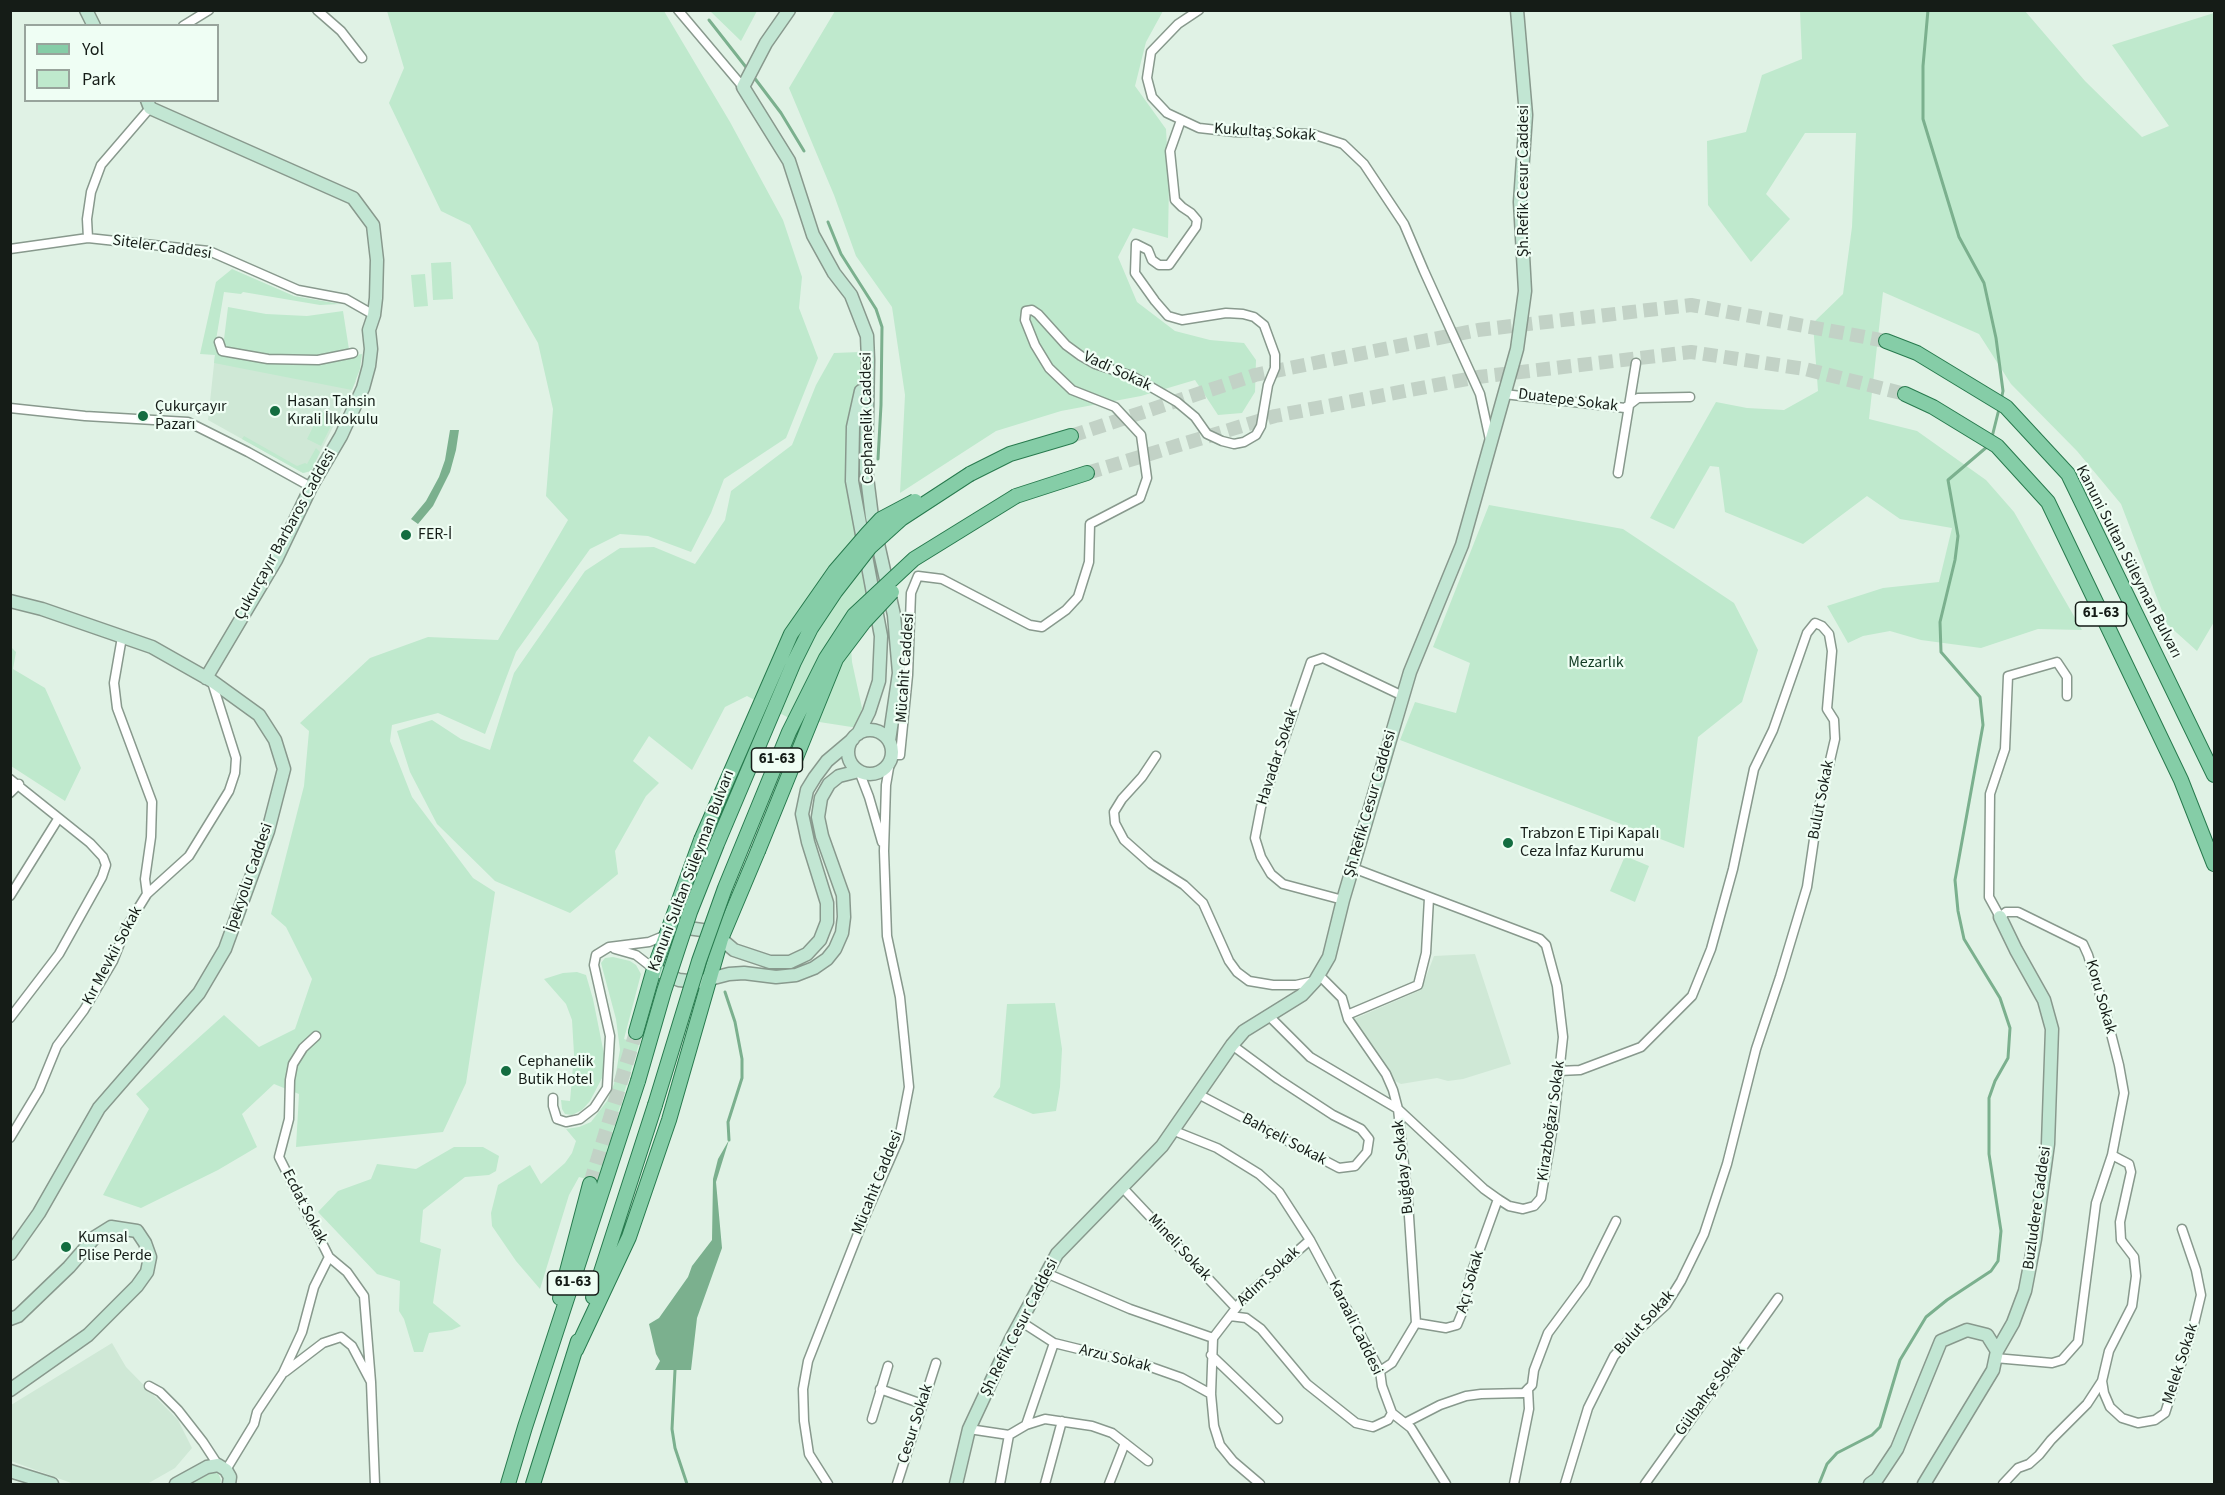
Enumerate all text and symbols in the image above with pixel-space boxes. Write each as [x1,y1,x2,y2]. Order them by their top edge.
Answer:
legend [24,24,219,102]
text: Yol [82,37,104,62]
text: Park [82,67,116,92]
street label: Şh.Refik Cesur Caddesi [1514,105,1534,257]
street label: Kukultaş Sokak [1213,120,1317,146]
street label: Siteler Caddesi [111,232,213,264]
street label: Vadi Sokak [1080,348,1154,396]
street label: Cephanelik Caddesi [857,352,879,484]
street label: Duatepe Sokak [1517,385,1619,417]
place label: Hasan Tahsin Kırali İlkokulu [287,392,378,430]
place label: Çukurçayır Pazarı [155,397,227,435]
marker: Hasan Tahsin Kırali İlkokulu [268,404,282,418]
marker: Çukurçayır Pazarı [136,409,150,423]
street label: Çukurçayır Barbaros Caddesi [231,446,341,624]
street label: Kanuni Sultan Süleyman Bulvarı [2071,462,2185,662]
place label: FER-İ [418,525,452,545]
marker: FER-İ [399,528,413,542]
road number: 61-63 [2076,602,2126,626]
street label: Mücahit Caddesi [893,612,919,724]
park label: Mezarlık [1568,653,1624,673]
street label: Havadar Sokak [1253,706,1303,808]
street label: Şh.Refik Cesur Caddesi [1341,728,1401,880]
road number: 61-63 [752,748,802,772]
street label: Bulut Sokak [1805,759,1839,841]
street label: Kanuni Sultan Süleyman Bulvarı [645,768,739,974]
street label: İpekyolu Caddesi [222,821,278,935]
place label: Trabzon E Tipi Kapalı Ceza İnfaz Kurumu [1520,824,1659,862]
marker: Trabzon E Tipi Kapalı Ceza İnfaz Kurumu [1501,836,1515,850]
street label: Kır Mevkii Sokak [79,903,147,1009]
street label: Koru Sokak [2080,958,2120,1036]
place label: Cephanelik Butik Hotel [518,1052,593,1090]
street label: Kirazboğazı Sokak [1534,1059,1570,1183]
marker: Cephanelik Butik Hotel [499,1064,513,1078]
street label: Bahçeli Sokak [1238,1110,1330,1170]
street label: Buğday Sokak [1390,1119,1418,1215]
street label: Mücahit Caddesi [848,1128,908,1238]
street label: Buzludere Caddesi [2020,1145,2056,1271]
street label: Ecdat Sokak [277,1166,331,1248]
street label: Mineli Sokak [1143,1211,1215,1285]
place label: Kumsal Plise Perde [78,1228,152,1266]
marker: Kumsal Plise Perde [59,1240,73,1254]
street label: Adım Sokak [1234,1243,1304,1311]
street label: Açı Sokak [1453,1249,1489,1315]
street label: Şh.Refik Cesur Caddesi [977,1256,1063,1400]
road number: 61-63 [548,1271,598,1295]
street label: Karaali Caddesi [1324,1277,1386,1379]
street label: Bulut Sokak [1611,1287,1679,1359]
street label: Melek Sokak [2159,1321,2203,1407]
street label: Arzu Sokak [1077,1341,1153,1377]
street label: Gülbahçe Sokak [1672,1342,1750,1440]
street label: Cesur Sokak [894,1382,938,1466]

